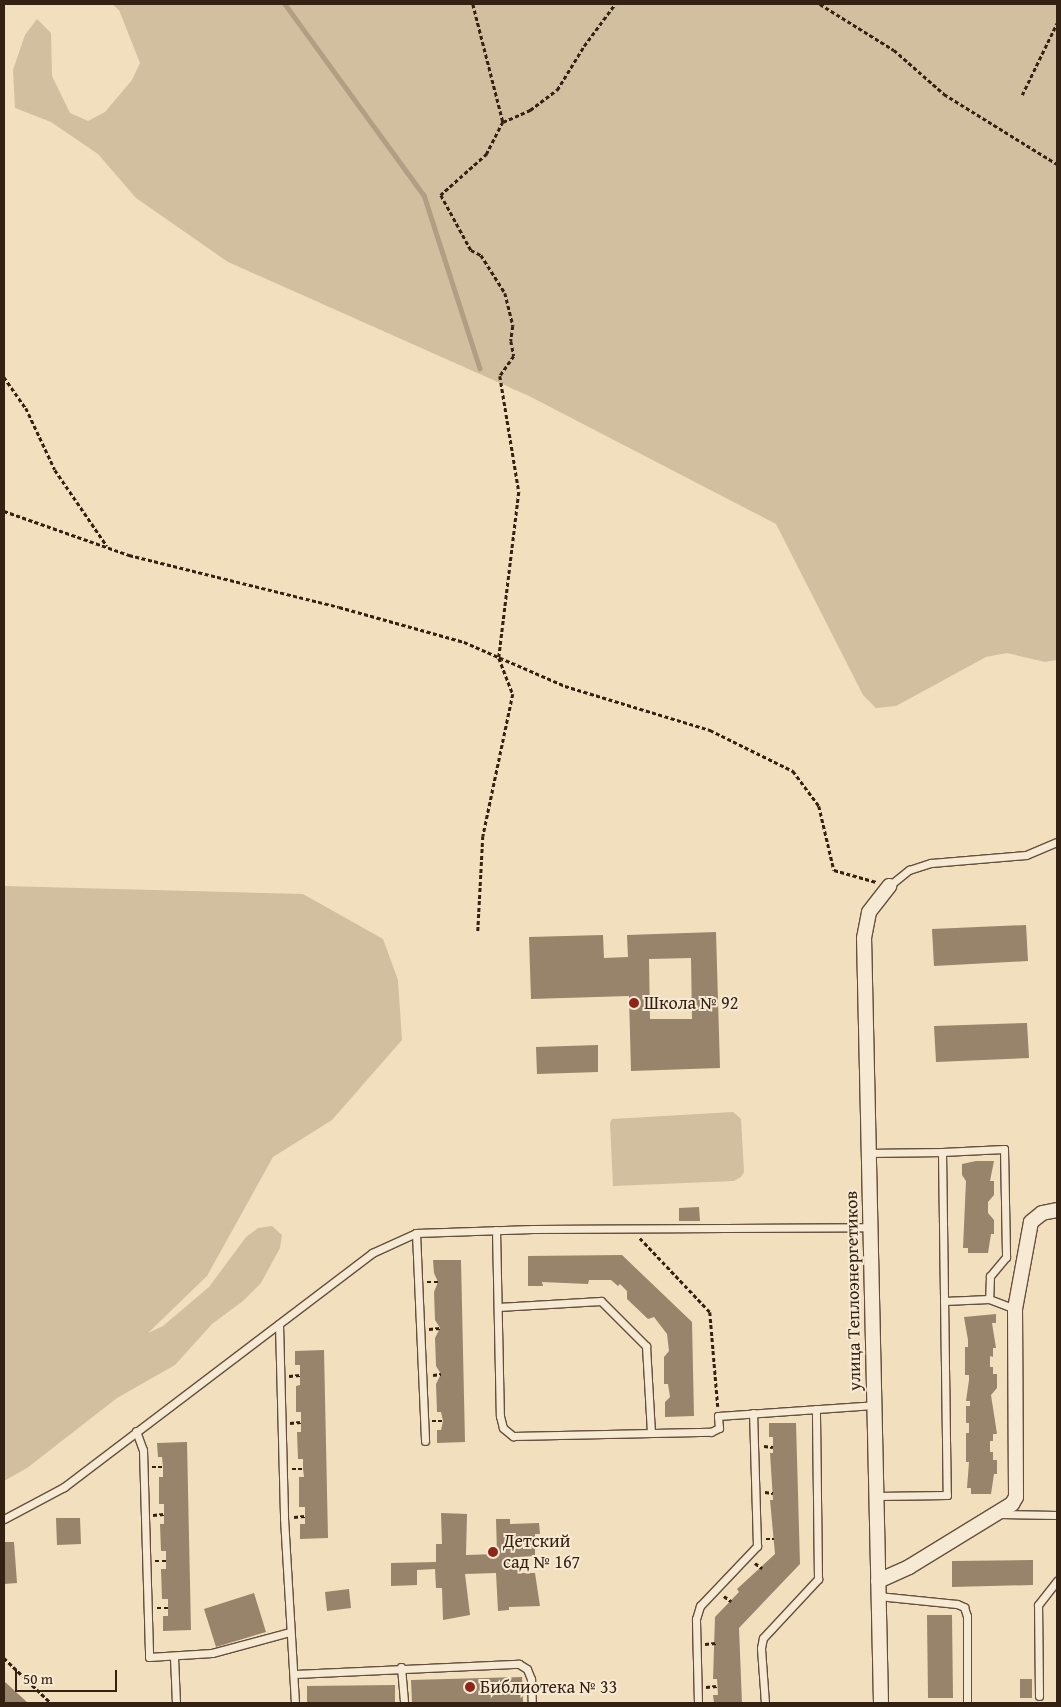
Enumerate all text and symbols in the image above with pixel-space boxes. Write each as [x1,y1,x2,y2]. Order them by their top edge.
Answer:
place label: Школа № 92 [644,992,738,1014]
marker: Школа № 92 [628,997,640,1009]
street label: улица Теплоэнергетиков [840,1191,866,1391]
place label: Детский сад № 167 [503,1531,580,1574]
marker: Детский сад № 167 [487,1546,499,1558]
scale bar [18,1660,120,1692]
text: 50 m [23,1668,53,1689]
place label: Библиотека № 33 [480,1676,617,1698]
marker: Библиотека № 33 [464,1681,476,1693]

